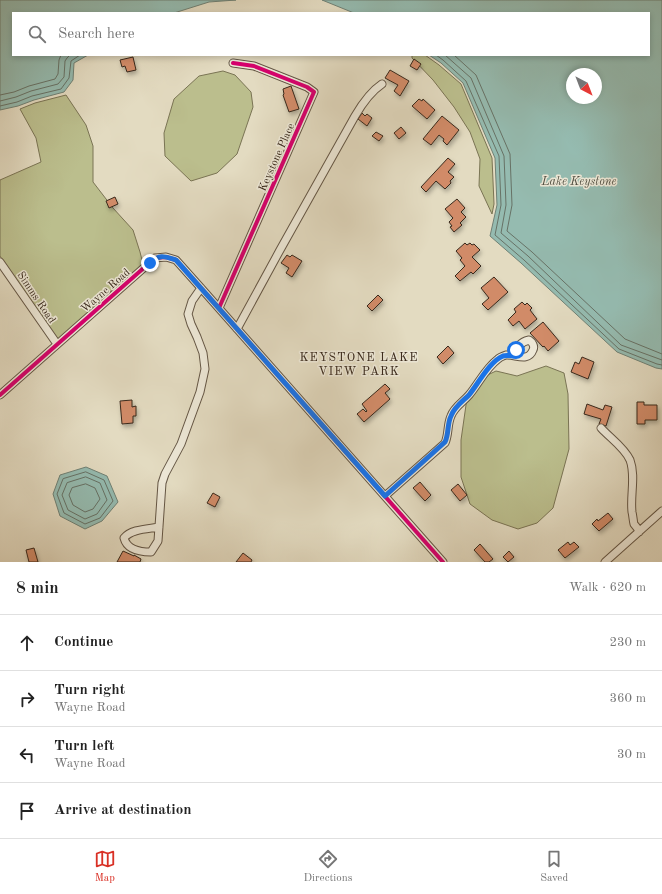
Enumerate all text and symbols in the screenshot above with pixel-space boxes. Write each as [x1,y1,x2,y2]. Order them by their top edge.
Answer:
search box [12,12,650,56]
icon: search [26,23,48,45]
text: Search here [58,27,135,42]
north arrow [566,68,602,104]
street label: Keystone Place [257,122,297,193]
water label: Lake Keystone [540,176,617,188]
route end [141,254,159,272]
street label: Wayne Road [80,267,133,315]
street label: Simms Road [15,270,57,326]
route start [507,341,525,359]
district label: KEYSTONE LAKE VIEW PARK [300,352,418,378]
text: 8 min [16,580,59,597]
text: Walk · 620 m [569,581,646,594]
icon: ahead [16,632,38,654]
text: Continue [54,635,113,650]
text: 230 m [609,636,646,649]
text: Turn right [54,683,125,698]
icon: right [16,688,38,710]
text: 360 m [609,692,646,705]
text: Wayne Road [54,701,126,714]
text: Turn left [54,739,114,754]
icon: left [16,744,38,766]
text: 30 m [617,748,646,761]
text: Wayne Road [54,757,126,770]
icon: arrive [16,800,38,822]
text: Arrive at destination [54,803,192,818]
tab: Map [94,848,116,886]
tab: Directions [304,848,352,886]
tab: Saved [540,848,568,886]

